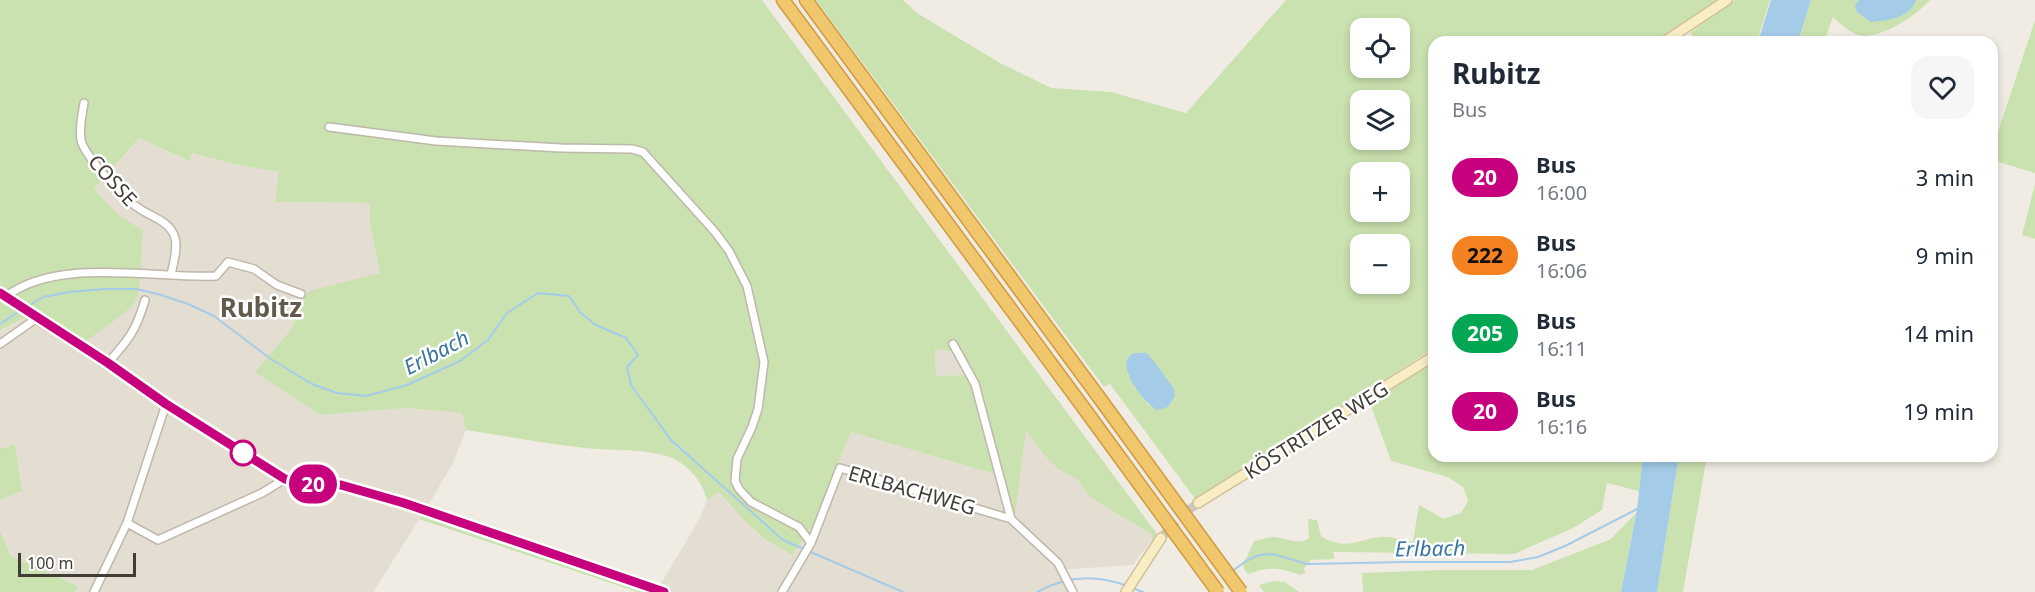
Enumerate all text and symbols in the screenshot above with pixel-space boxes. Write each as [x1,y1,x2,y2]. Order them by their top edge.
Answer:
map controls [1350,18,1410,294]
button: locate [1350,18,1410,78]
text: Rubitz [1452,54,1541,92]
button: heart [1911,56,1974,119]
button: layers [1350,90,1410,150]
text: Bus [1452,96,1487,123]
street label: COSSE [83,148,143,212]
text: Bus [1536,149,1576,179]
button: + [1350,162,1410,222]
text: 3 min [1916,162,1974,192]
text: 20 [1473,163,1497,191]
text: 16:00 [1536,179,1587,206]
text: Bus [1536,227,1576,257]
button: − [1350,234,1410,294]
text: 9 min [1916,240,1974,270]
text: 222 [1467,241,1503,269]
text: 16:06 [1536,257,1587,284]
district label: Rubitz [220,289,302,325]
text: Bus [1536,305,1576,335]
text: 14 min [1903,318,1974,348]
text: 205 [1467,319,1503,347]
water label: Erlbach [398,323,474,381]
text: 16:11 [1536,335,1587,362]
street label: KÖSTRITZER WEG [1239,375,1393,485]
text: Bus [1536,383,1576,413]
text: 19 min [1903,396,1974,426]
text: 20 [1473,397,1497,425]
text: 16:16 [1536,413,1587,440]
unlabelled marker [230,440,256,466]
street label: ERLBACHWEG [845,459,979,521]
line badge: 20 [286,464,340,504]
text: 20 [301,470,325,498]
water label: Erlbach [1395,533,1465,563]
scale bar [18,550,136,578]
text: 100 m [27,552,74,574]

